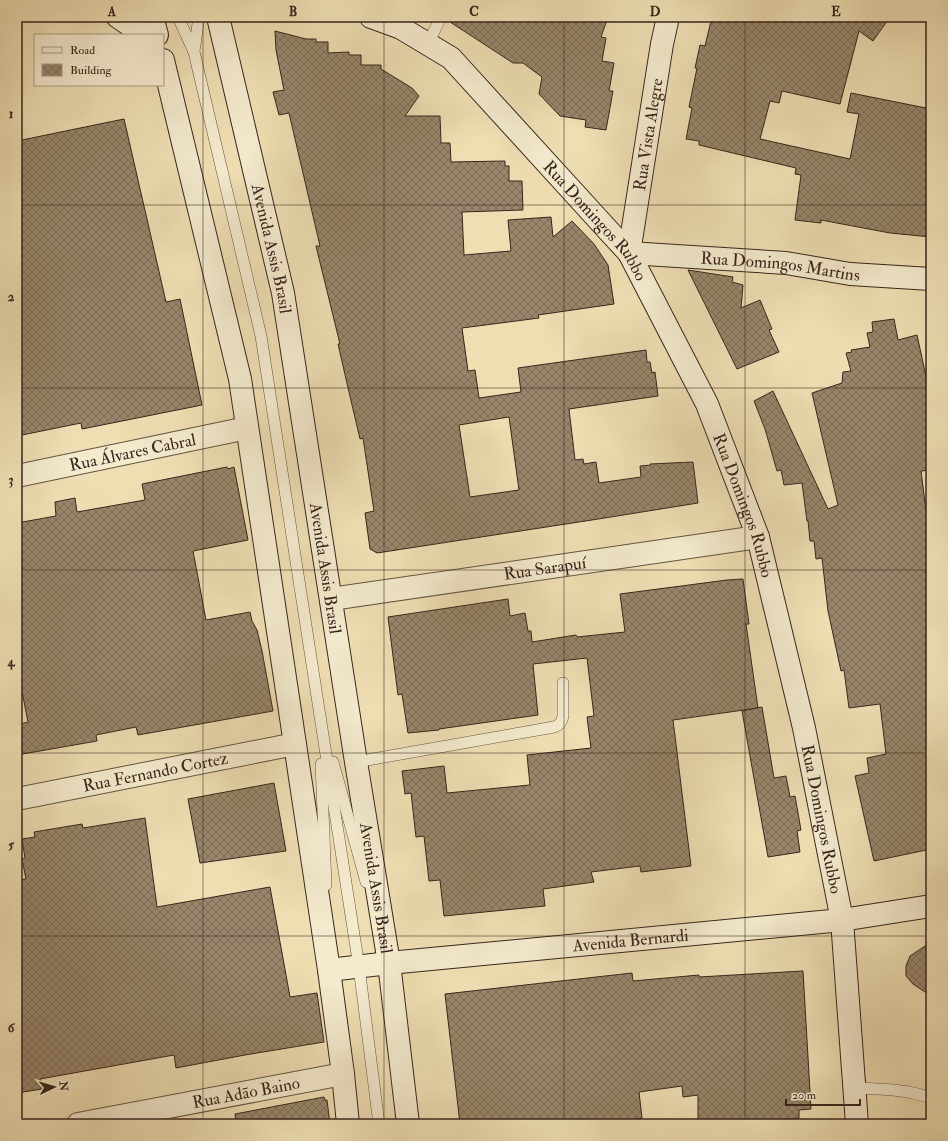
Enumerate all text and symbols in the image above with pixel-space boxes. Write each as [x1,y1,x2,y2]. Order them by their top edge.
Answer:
text: A [107,4,117,20]
text: B [289,4,297,20]
text: C [469,4,479,20]
text: D [650,4,661,20]
text: E [831,4,841,20]
legend [34,34,164,86]
text: Road [70,43,95,58]
text: Building [70,63,113,78]
street label: Rua Vista Alegre [629,77,667,192]
text: 1 [9,106,14,122]
street label: Rua Domingos Rubbo [539,156,651,284]
street label: Avenida Assis Brasil [246,181,296,316]
street label: Rua Domingos Martins [700,248,861,286]
text: 2 [8,289,15,305]
street label: Rua Álvares Cabral [67,429,199,476]
street label: Rua Domingos Rubbo [708,430,777,580]
text: 3 [9,472,14,488]
street label: Avenida Assis Brasil [305,500,346,636]
street label: Rua Sarapuí [502,552,589,585]
text: 4 [6,654,15,670]
street label: Rua Domingos Rubbo [797,743,847,896]
street label: Rua Fernando Cortez [81,748,230,797]
street label: Avenida Assis Brasil [355,820,397,956]
text: 5 [8,837,14,853]
street label: Avenida Bernardi [571,925,690,957]
text: 6 [8,1020,16,1036]
north arrow [34,1067,74,1107]
street label: Rua Adão Baino [191,1072,302,1113]
text: N [56,1080,70,1093]
scale bar [786,1081,860,1107]
text: 20 m [792,1088,817,1103]

